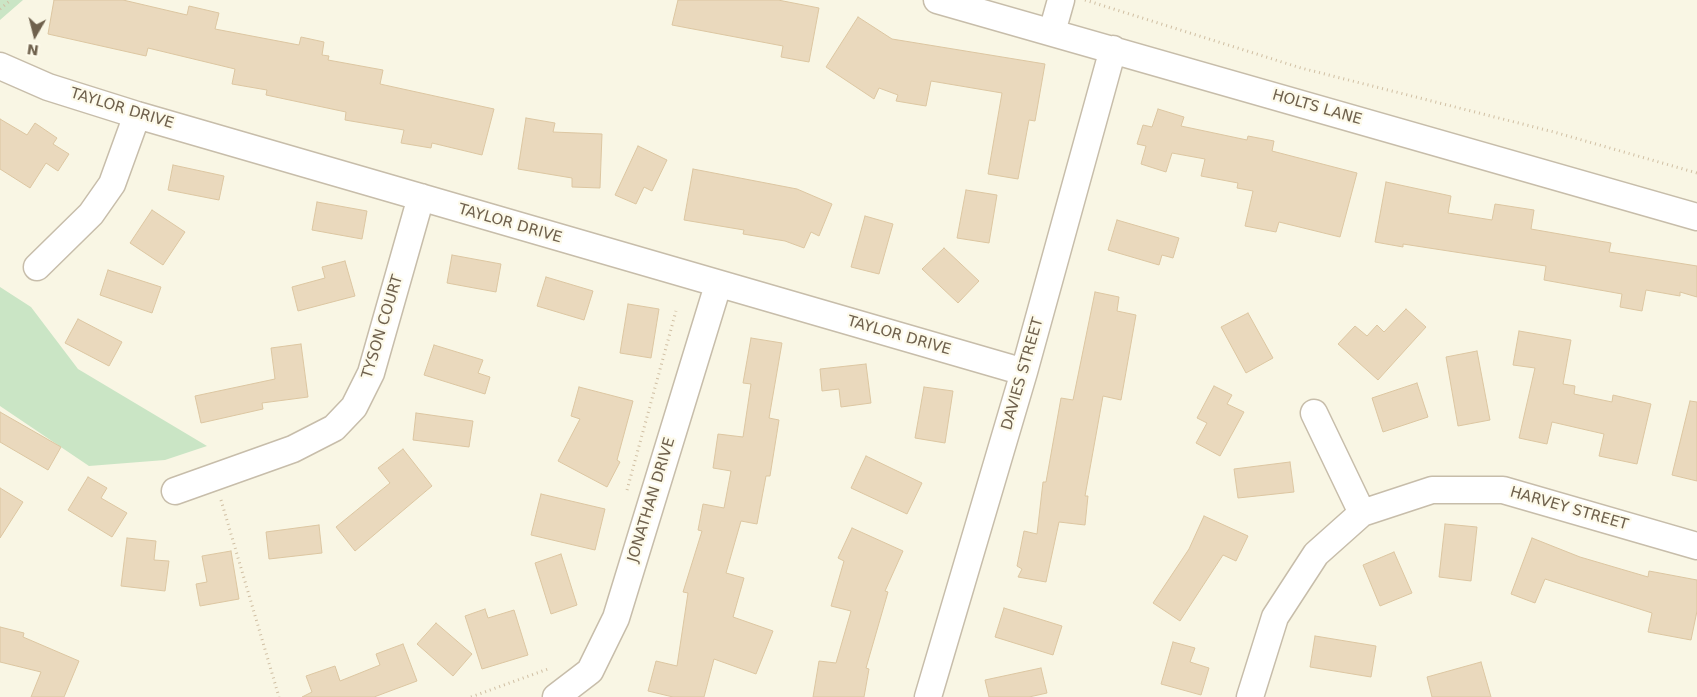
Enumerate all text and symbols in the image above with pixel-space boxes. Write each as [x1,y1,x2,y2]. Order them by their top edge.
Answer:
north arrow [10,10,60,60]
text: N [26,41,40,59]
street label: TAYLOR DRIVE [68,85,176,133]
street label: HOLTS LANE [1270,87,1364,129]
street label: TAYLOR DRIVE [456,201,564,247]
street label: TYSON COURT [359,273,407,381]
street label: TAYLOR DRIVE [845,313,953,359]
street label: DAVIES STREET [998,316,1048,432]
street label: JONATHAN DRIVE [624,436,680,564]
street label: HARVEY STREET [1508,484,1630,534]

